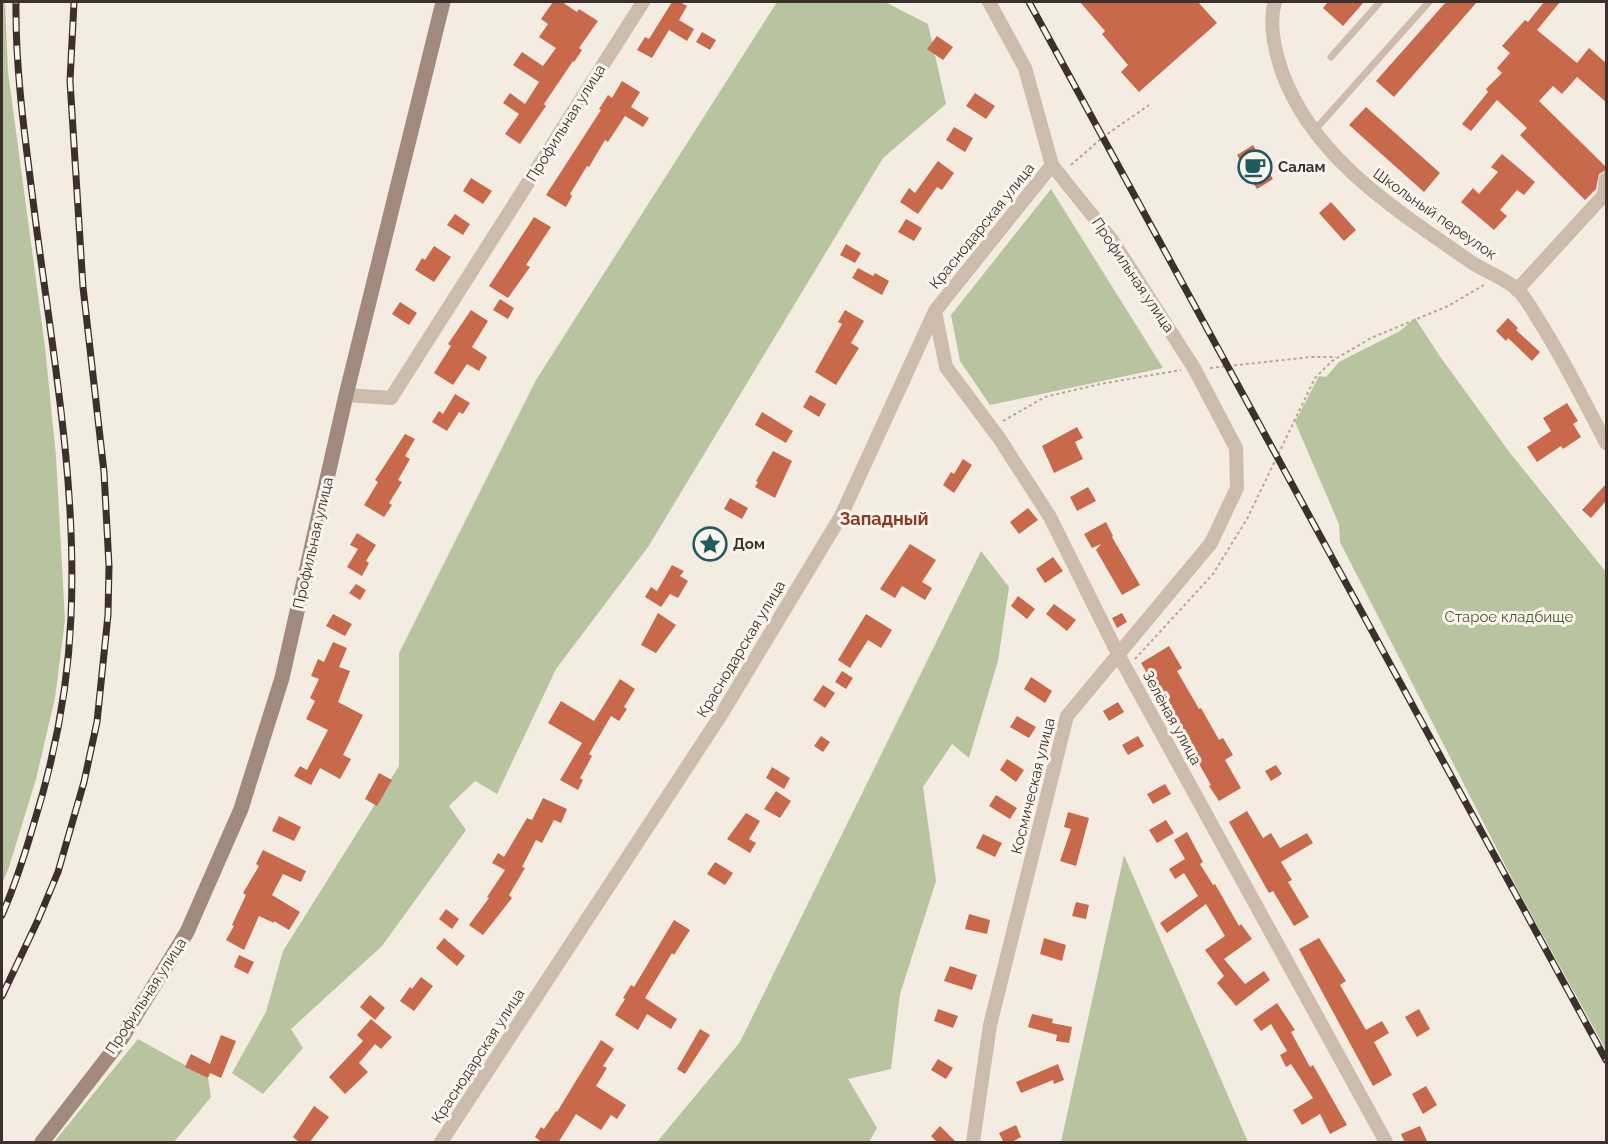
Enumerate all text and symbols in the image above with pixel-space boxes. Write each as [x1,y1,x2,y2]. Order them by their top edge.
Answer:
street label: Профильная улица [523,61,609,185]
cafe icon: Салам [1237,149,1273,185]
place label: Салам [1278,158,1325,176]
street label: Краснодарская улица [926,159,1038,293]
street label: Школьный переулок [1370,165,1500,264]
street label: Профильная улица [1088,214,1178,336]
street label: Профильная улица [289,475,337,611]
district label: Западный [839,508,929,529]
place icon: Дом [692,526,728,562]
place label: Дом [733,535,765,553]
street label: Краснодарская улица [693,577,789,721]
park label: Старое кладбище [1445,608,1574,626]
street label: Зелёная улица [1139,668,1205,768]
street label: Космическая улица [1007,716,1059,856]
street label: Профильная улица [102,935,190,1057]
street label: Краснодарская улица [428,985,528,1127]

